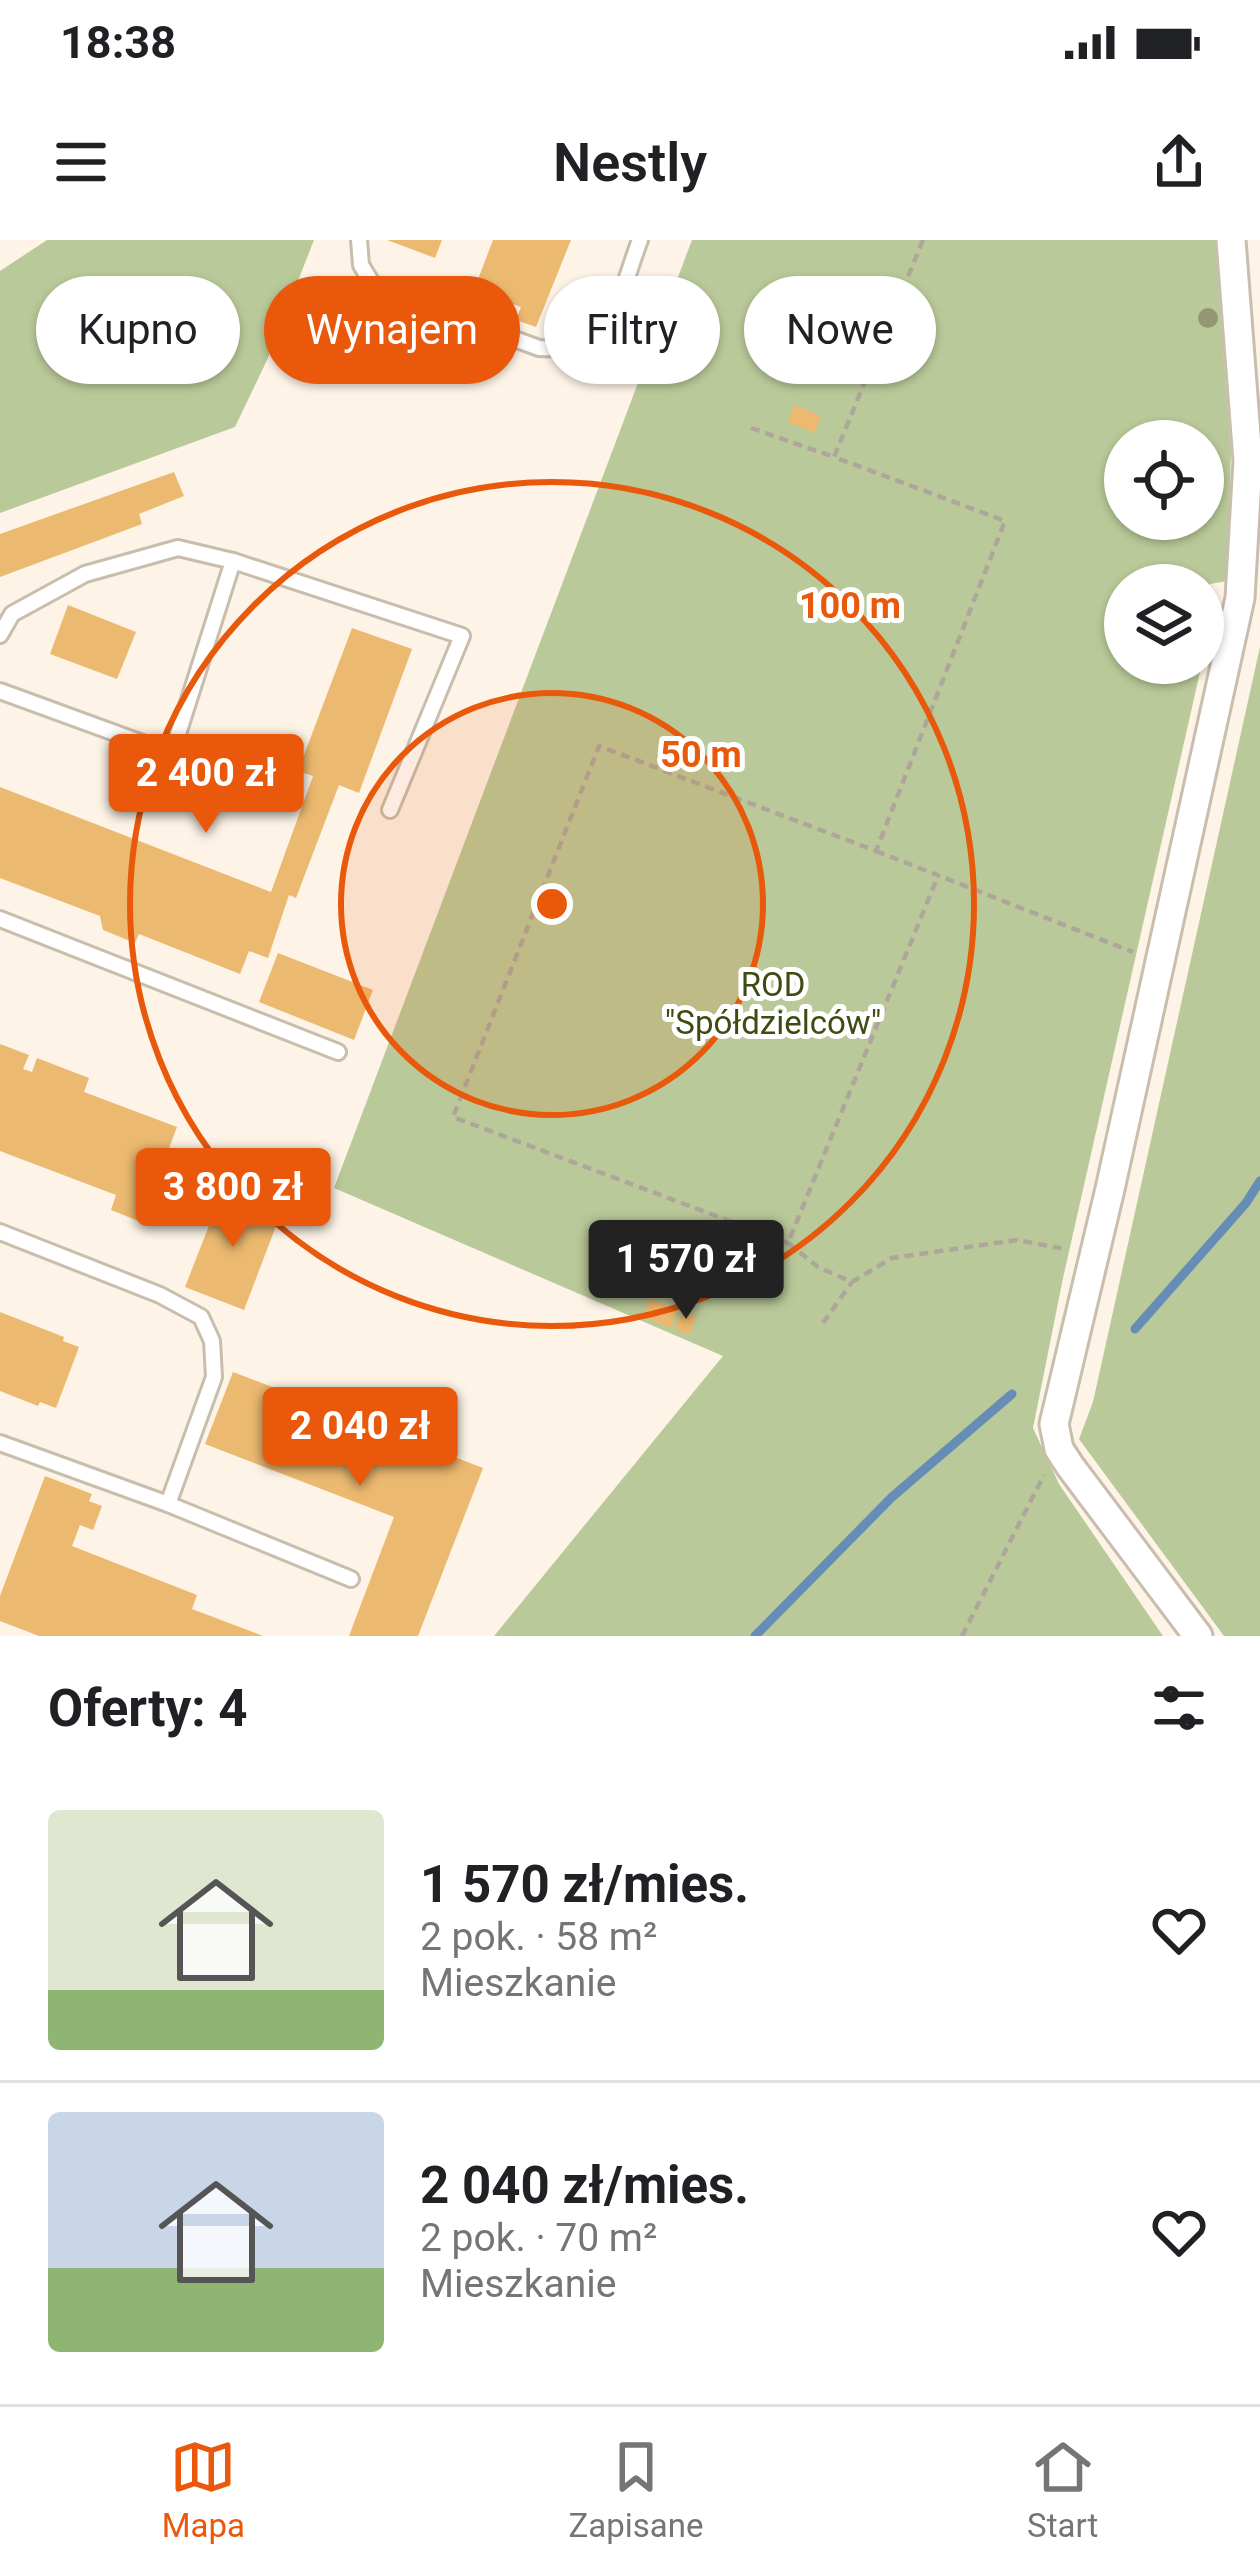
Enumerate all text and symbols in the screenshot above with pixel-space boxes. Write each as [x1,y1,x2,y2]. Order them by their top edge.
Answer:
text: 18:38 [60,16,176,69]
icon: menu [48,129,114,195]
icon: share [1146,129,1212,195]
text: Nestly [553,131,707,194]
chip: Kupno [36,276,240,384]
chip: Wynajem [264,276,520,384]
chip: Filtry [544,276,720,384]
chip: Nowe [744,276,936,384]
map controls [1104,420,1224,684]
button: locate [1104,420,1224,540]
button: layers [1104,564,1224,684]
text: 100 m [799,585,901,627]
pin: 2 400 zł [82,734,330,836]
text: 50 m [660,734,742,776]
text: 2 400 zł [136,750,276,796]
centre of rings [531,883,573,925]
park label: ROD "Spółdzielców" [665,965,881,1042]
pin: 3 800 zł [109,1148,357,1250]
text: 3 800 zł [163,1164,303,1210]
pin: 1 570 zł [562,1220,810,1322]
text: 1 570 zł [616,1236,756,1282]
pin: 2 040 zł [236,1387,484,1489]
text: 2 040 zł [290,1403,430,1449]
icon: filters [1146,1675,1212,1741]
text: Oferty: 4 [48,1679,248,1738]
text: 1 570 zł/mies. [420,1855,749,1914]
icon: home [144,1858,288,2002]
icon: heart [1146,1897,1212,1963]
text: 2 pok. · 58 m² [420,1914,657,1960]
text: Mieszkanie [420,1960,616,2006]
text: 2 040 zł/mies. [420,2156,749,2215]
icon: home [144,2160,288,2304]
icon: heart [1146,2199,1212,2265]
text: 2 pok. · 70 m² [420,2215,657,2261]
text: Mieszkanie [420,2261,616,2307]
tab: Mapa [162,2434,245,2545]
tab: Zapisane [569,2434,704,2545]
tab: Start [1027,2434,1098,2545]

